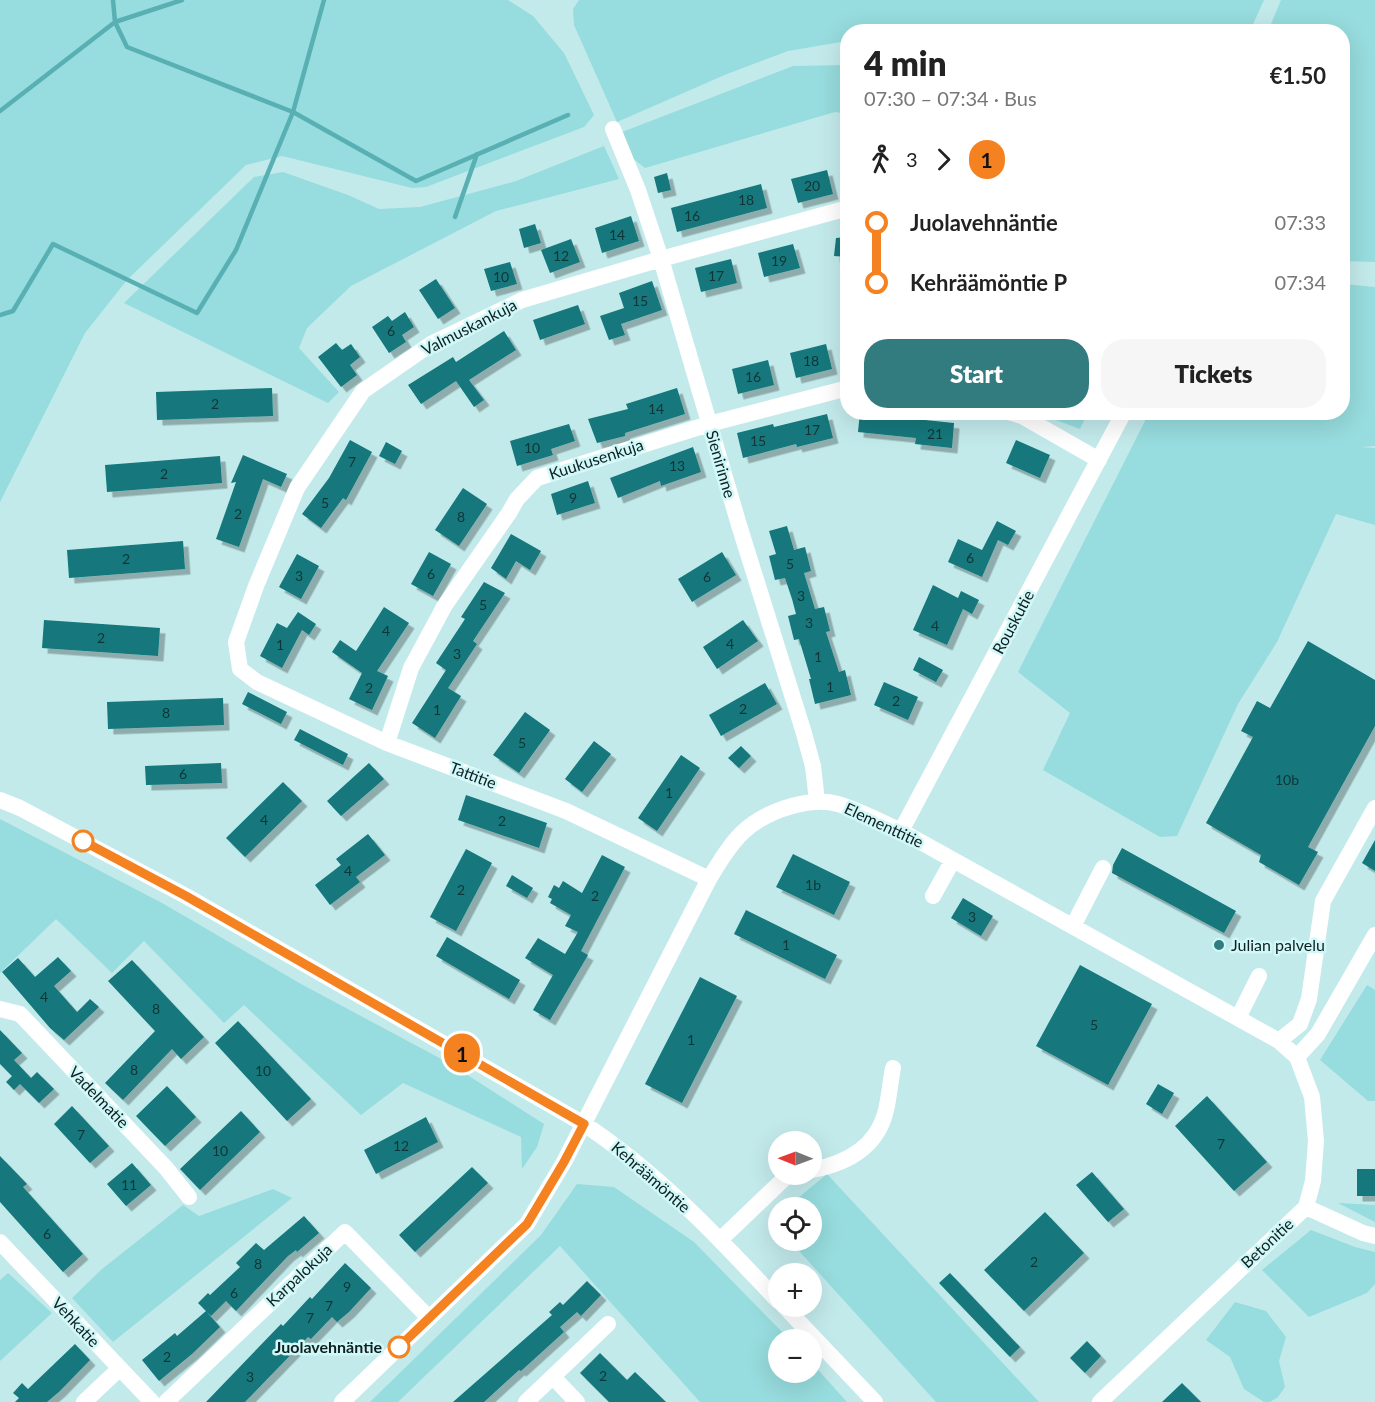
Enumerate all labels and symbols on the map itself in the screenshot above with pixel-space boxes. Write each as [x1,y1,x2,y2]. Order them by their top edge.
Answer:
house number: 20 [804,177,820,194]
house number: 18 [738,191,754,208]
house number: 16 [684,207,700,224]
house number: 14 [609,226,625,243]
house number: 12 [553,247,569,264]
house number: 19 [771,252,787,269]
house number: 17 [708,267,724,284]
house number: 10 [493,268,509,285]
house number: 15 [632,292,648,309]
street label: Valmuskankuja [418,294,520,359]
house number: 6 [387,322,395,339]
house number: 18 [803,352,819,369]
house number: 16 [745,368,761,385]
house number: 2 [211,395,219,412]
house number: 14 [648,400,664,417]
house number: 17 [804,421,820,438]
house number: 21 [927,425,943,442]
street label: Sienirinne [703,428,740,500]
house number: 15 [750,432,766,449]
street label: Kuukusenkuja [546,434,645,483]
house number: 10 [524,439,540,456]
house number: 7 [348,453,356,470]
house number: 13 [669,457,685,474]
house number: 2 [160,465,168,482]
house number: 9 [569,489,577,506]
house number: 5 [321,494,329,511]
house number: 2 [234,505,242,522]
house number: 8 [457,508,465,525]
house number: 6 [966,549,974,566]
house number: 2 [122,550,130,567]
house number: 5 [786,555,794,572]
house number: 6 [427,565,435,582]
house number: 3 [295,567,303,584]
house number: 6 [703,568,711,585]
street label: Rouskutie [988,586,1037,657]
house number: 3 [797,587,805,604]
house number: 5 [479,596,487,613]
house number: 3 [805,614,813,631]
house number: 4 [931,617,939,634]
house number: 4 [382,622,390,639]
house number: 2 [97,629,105,646]
house number: 4 [726,635,734,652]
house number: 1 [276,636,284,653]
house number: 3 [453,645,461,662]
house number: 1 [814,648,822,665]
house number: 1 [826,678,834,695]
house number: 2 [365,679,373,696]
house number: 2 [892,692,900,709]
house number: 2 [739,700,747,717]
house number: 1 [433,701,441,718]
house number: 8 [162,704,170,721]
house number: 5 [518,734,526,751]
street label: Tattitie [447,757,499,792]
house number: 6 [179,765,187,782]
house number: 10b [1275,771,1299,788]
house number: 1 [665,784,673,801]
street label: Elementtitie [842,798,927,851]
house number: 4 [260,811,268,828]
house number: 2 [498,812,506,829]
unlabelled marker [72,830,94,852]
house number: 4 [344,862,352,879]
house number: 1b [805,876,821,893]
house number: 2 [457,881,465,898]
house number: 2 [591,887,599,904]
house number: 3 [968,908,976,925]
place label: Julian palvelu [1231,935,1325,954]
house number: 1 [782,936,790,953]
marker: Julian palvelu [1212,938,1226,952]
house number: 4 [40,988,48,1005]
house number: 8 [152,1000,160,1017]
house number: 5 [1090,1016,1098,1033]
house number: 1 [687,1031,695,1048]
line badge: 1 [442,1034,482,1072]
house number: 8 [130,1061,138,1078]
street label: Vadelmatie [65,1062,133,1131]
house number: 10 [255,1062,271,1079]
house number: 7 [77,1126,85,1143]
north arrow [768,1131,822,1185]
house number: 7 [1217,1135,1225,1152]
house number: 12 [393,1137,409,1154]
street label: Kehräämöntie [608,1137,695,1216]
house number: 10 [212,1142,228,1159]
house number: 11 [121,1176,137,1193]
street label: Betonitie [1237,1214,1297,1272]
house number: 6 [43,1225,51,1242]
street label: Karpalokuja [262,1239,335,1310]
house number: 2 [1030,1253,1038,1270]
house number: 8 [254,1255,262,1272]
house number: 9 [343,1278,351,1295]
house number: 6 [230,1284,238,1301]
street label: Vehkatie [49,1293,104,1351]
house number: 7 [325,1297,333,1314]
house number: 7 [306,1309,314,1326]
marker: Juolavehnäntie [388,1336,410,1358]
place label: Juolavehnäntie [275,1337,382,1356]
house number: 2 [163,1348,171,1365]
house number: 2 [599,1367,607,1384]
house number: 3 [246,1368,254,1385]

